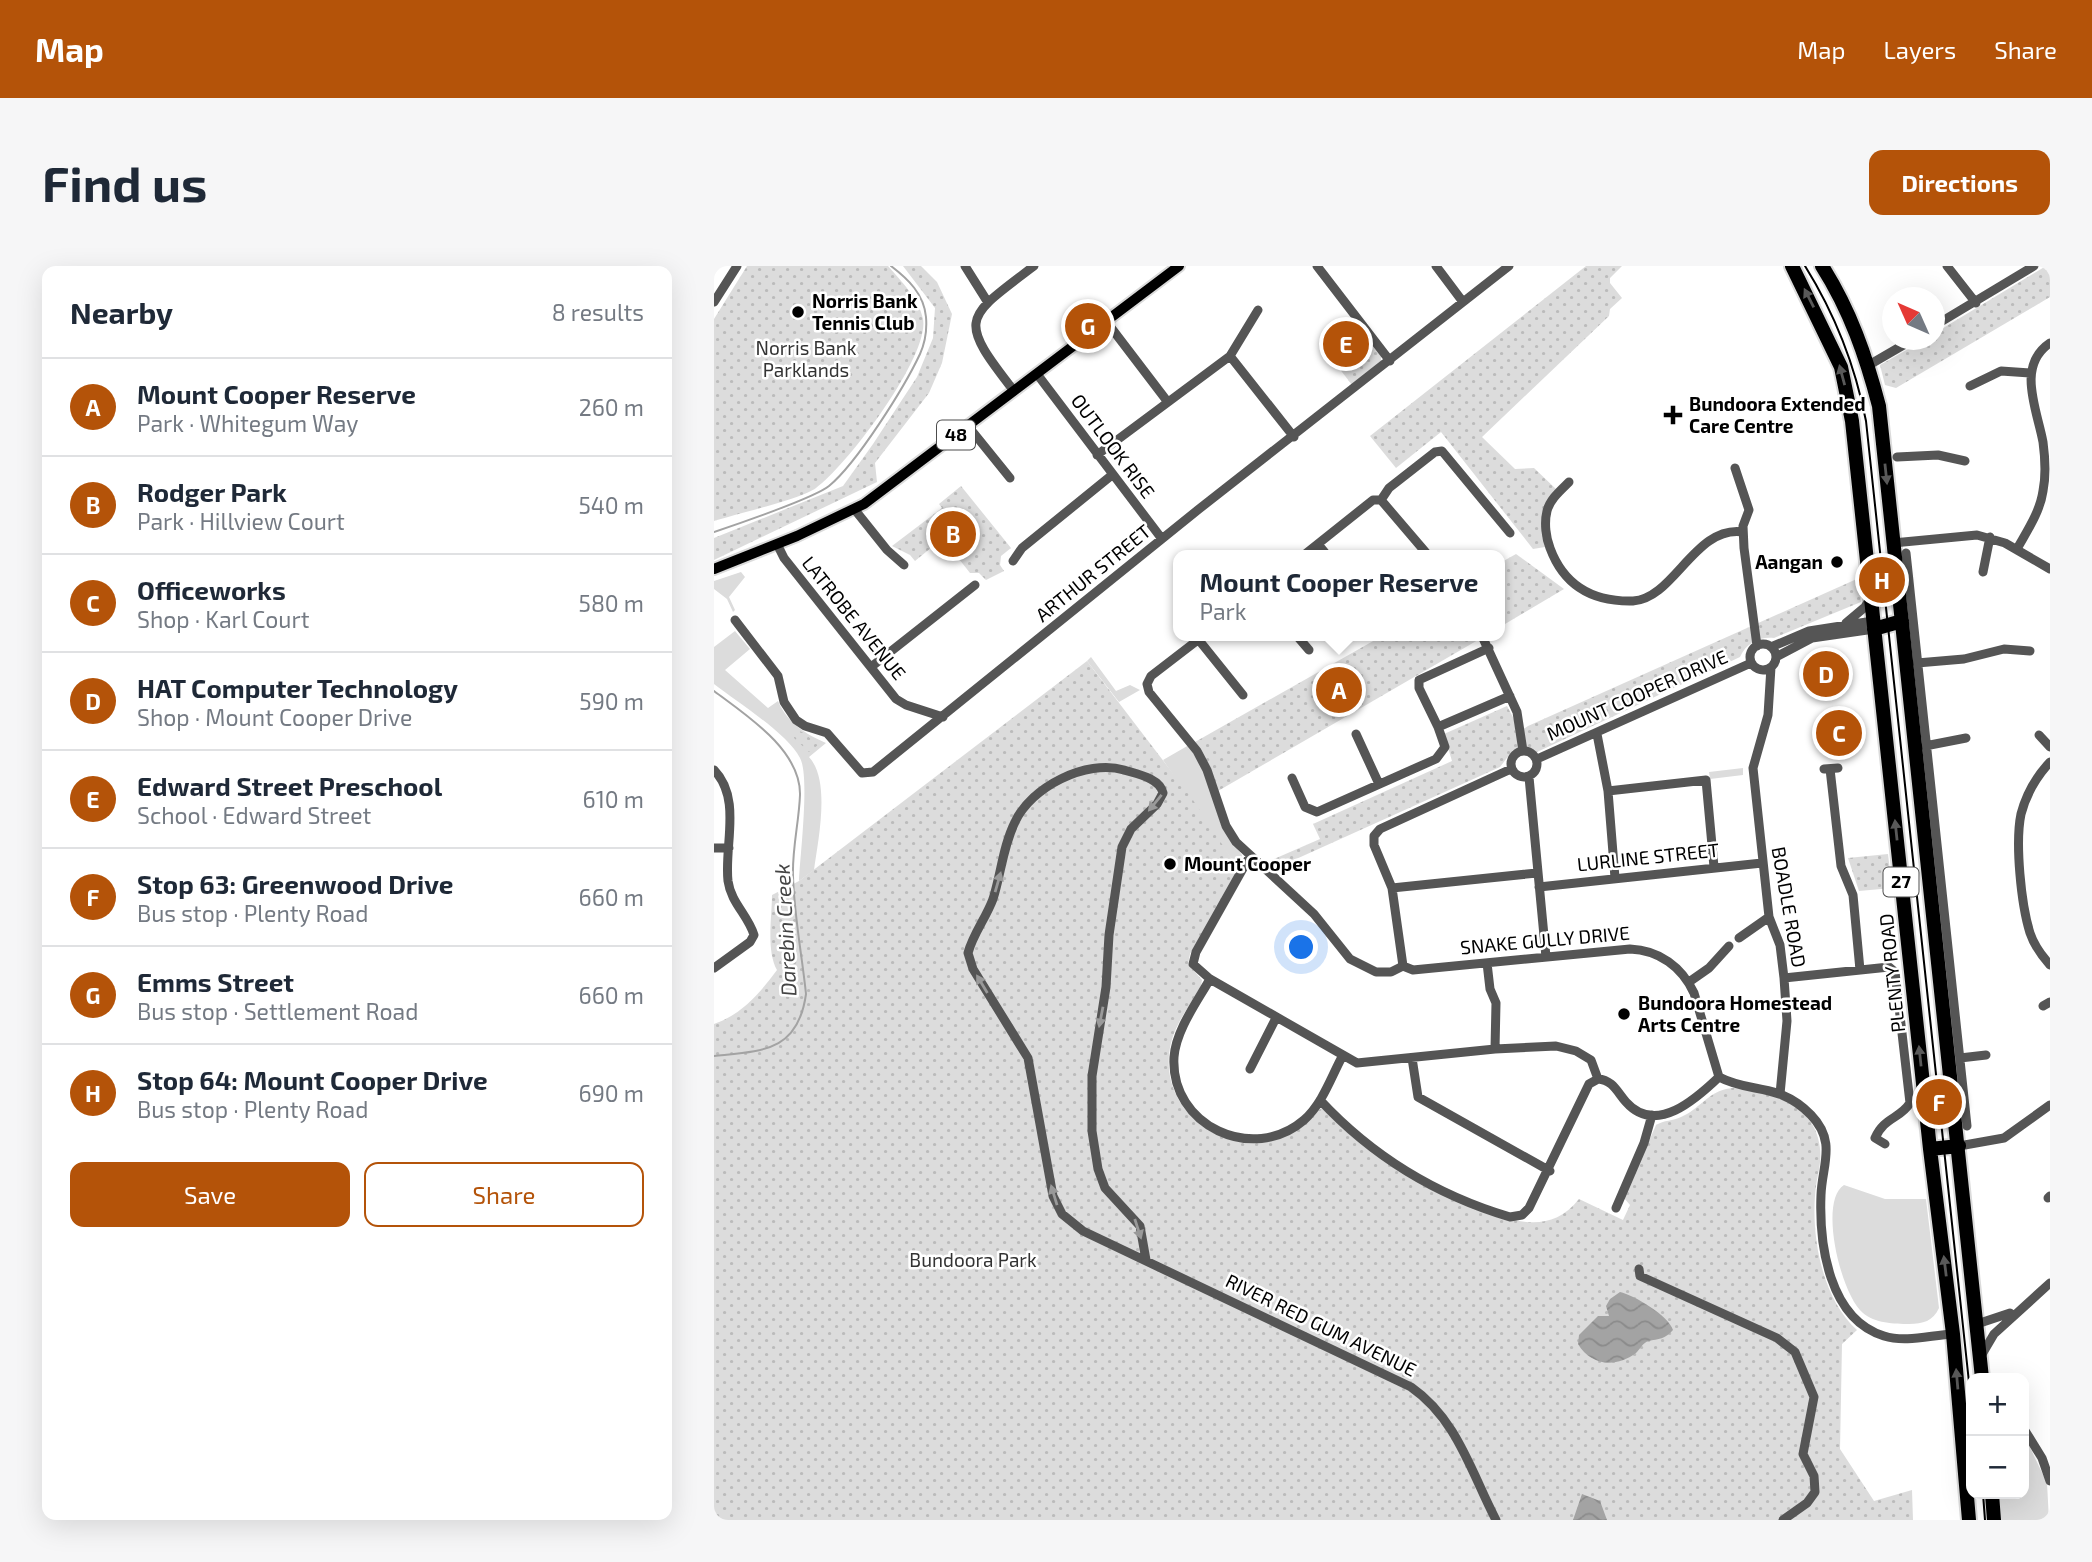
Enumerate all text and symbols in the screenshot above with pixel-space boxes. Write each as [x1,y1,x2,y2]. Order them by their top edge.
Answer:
text: Map [35,29,104,69]
text: Map [1797,35,1845,64]
text: Layers [1883,35,1956,64]
text: Share [1994,35,2057,64]
button: Directions [1869,150,2050,215]
text: Find us [42,153,207,212]
north arrow [1882,287,1945,350]
one-way arrow [1804,288,1815,308]
place label: Norris Bank Tennis Club [812,289,918,334]
text: Nearby [70,294,173,330]
text: 8 results [552,298,644,326]
pin: G [1065,300,1111,352]
marker: Norris Bank Tennis Club [790,304,806,320]
pin: E [1323,318,1369,370]
park label: Norris Bank Parklands [756,336,857,381]
one-way arrow [1837,364,1847,385]
text: Mount Cooper Reserve [137,378,416,409]
street label: OUTLOOK RISE [1067,389,1160,502]
place label: Bundoora Extended Care Centre [1689,392,1866,437]
text: A [85,393,101,421]
text: 260 m [579,393,644,421]
marker: Bundoora Extended Care Centre [1663,405,1683,425]
text: Park · Whitegum Way [137,409,358,437]
road number: 48 [937,420,975,450]
one-way arrow [1881,463,1892,485]
text: Rodger Park [137,476,287,507]
text: B [86,491,100,519]
text: 540 m [578,491,644,519]
text: Park · Hillview Court [137,507,345,535]
pin: B [930,508,976,560]
street label: ARTHUR STREET [1030,519,1155,626]
popup [1173,550,1505,641]
place label: Aangan [1755,550,1823,573]
street label: LATROBE AVENUE [798,551,911,684]
marker: Aangan [1829,554,1845,570]
pin: H [1859,554,1905,606]
text: Mount Cooper Reserve [1200,566,1478,597]
text: Officeworks [137,574,286,605]
text: C [86,589,100,617]
text: 580 m [579,589,644,617]
text: Park [1200,597,1247,625]
text: Shop · Karl Court [137,605,309,633]
street label: MOUNT COOPER DRIVE [1543,644,1731,745]
pin: D [1803,648,1849,700]
pin: A [1316,664,1362,716]
text: HAT Computer Technology [137,672,458,703]
text: D [85,687,101,715]
text: 590 m [579,687,644,715]
text: Shop · Mount Cooper Drive [137,703,412,731]
pin: C [1816,707,1862,759]
text: Edward Street Preschool [137,770,442,801]
text: E [86,785,100,813]
text: 610 m [583,785,644,813]
one-way arrow [1148,794,1163,812]
text: School · Edward Street [137,801,371,829]
one-way arrow [1890,819,1901,841]
street label: LURLINE STREET [1576,838,1720,875]
street label: BOADLE ROAD [1768,845,1811,969]
place label: Mount Cooper [1184,852,1311,875]
marker: Mount Cooper [1162,856,1178,872]
water label: Darebin Creek [769,863,800,997]
text: Stop 63: Greenwood Drive [137,868,453,899]
road number: 27 [1884,868,1918,896]
one-way arrow [993,871,1004,893]
text: F [87,883,99,911]
text: 660 m [579,883,644,911]
text: Bus stop · Plenty Road [137,899,368,927]
street label: PLENTY ROAD [1874,912,1909,1034]
street label: SNAKE GULLY DRIVE [1459,921,1631,958]
your location [1284,930,1318,964]
text: Emms Street [137,966,294,997]
one-way arrow [975,974,988,993]
text: G [86,981,100,1009]
text: 660 m [579,981,644,1009]
place label: Bundoora Homestead Arts Centre [1638,991,1832,1036]
text: Bus stop · Settlement Road [137,997,418,1025]
one-way arrow [1095,1006,1106,1028]
marker: Bundoora Homestead Arts Centre [1616,1006,1632,1022]
one-way arrow [1914,1045,1925,1067]
text: Stop 64: Mount Cooper Drive [137,1064,488,1095]
pin: F [1916,1076,1962,1128]
text: H [85,1079,101,1107]
text: 690 m [579,1079,644,1107]
text: Bus stop · Plenty Road [137,1095,368,1123]
button: Save [70,1162,350,1227]
button: Share [364,1162,644,1227]
one-way arrow [1049,1184,1059,1205]
one-way arrow [1133,1218,1144,1239]
park label: Bundoora Park [909,1248,1037,1271]
one-way arrow [1939,1255,1950,1277]
street label: RIVER RED GUM AVENUE [1222,1268,1420,1381]
one-way arrow [1951,1368,1962,1390]
map controls [1966,1373,2029,1499]
button: + [1966,1373,2029,1436]
button: − [1966,1436,2029,1499]

